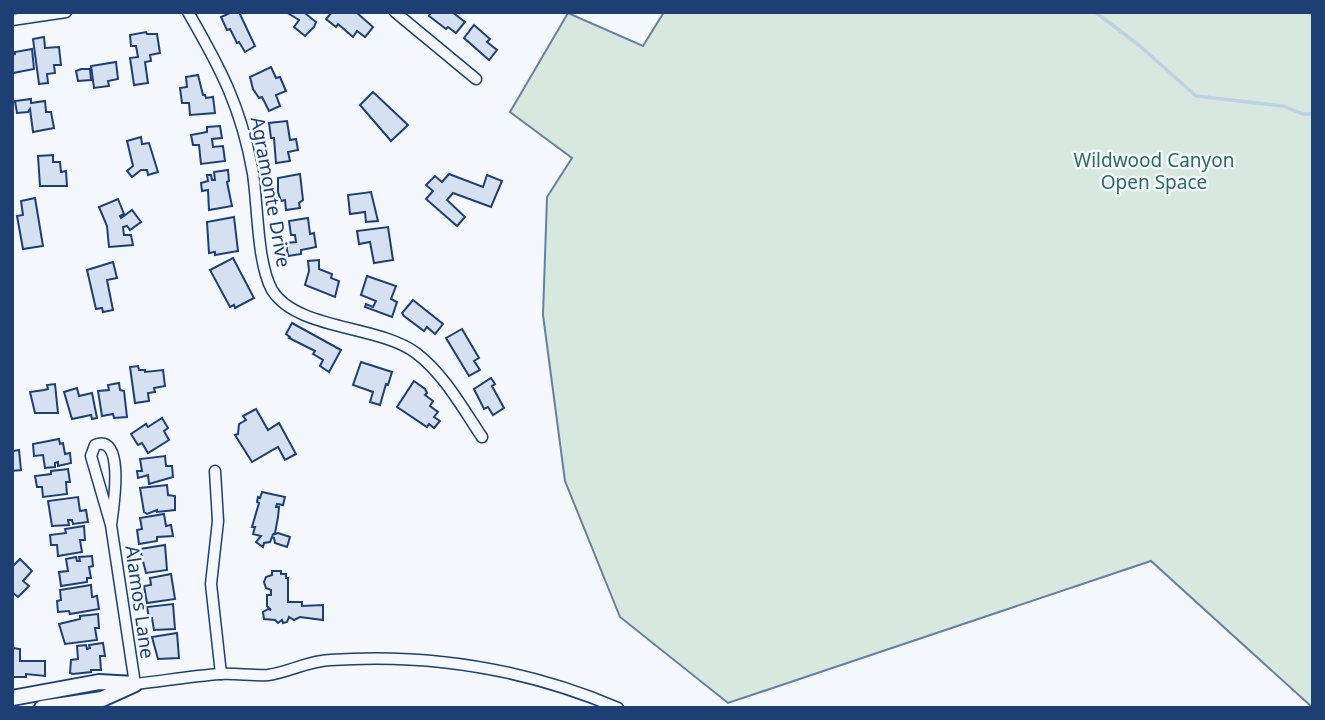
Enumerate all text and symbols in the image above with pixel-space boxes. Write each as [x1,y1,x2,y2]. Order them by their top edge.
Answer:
street label: Agramonte Drive [245,115,297,269]
park label: Wildwood Canyon Open Space [1073,147,1235,195]
street label: Alamos Lane [119,544,161,660]

